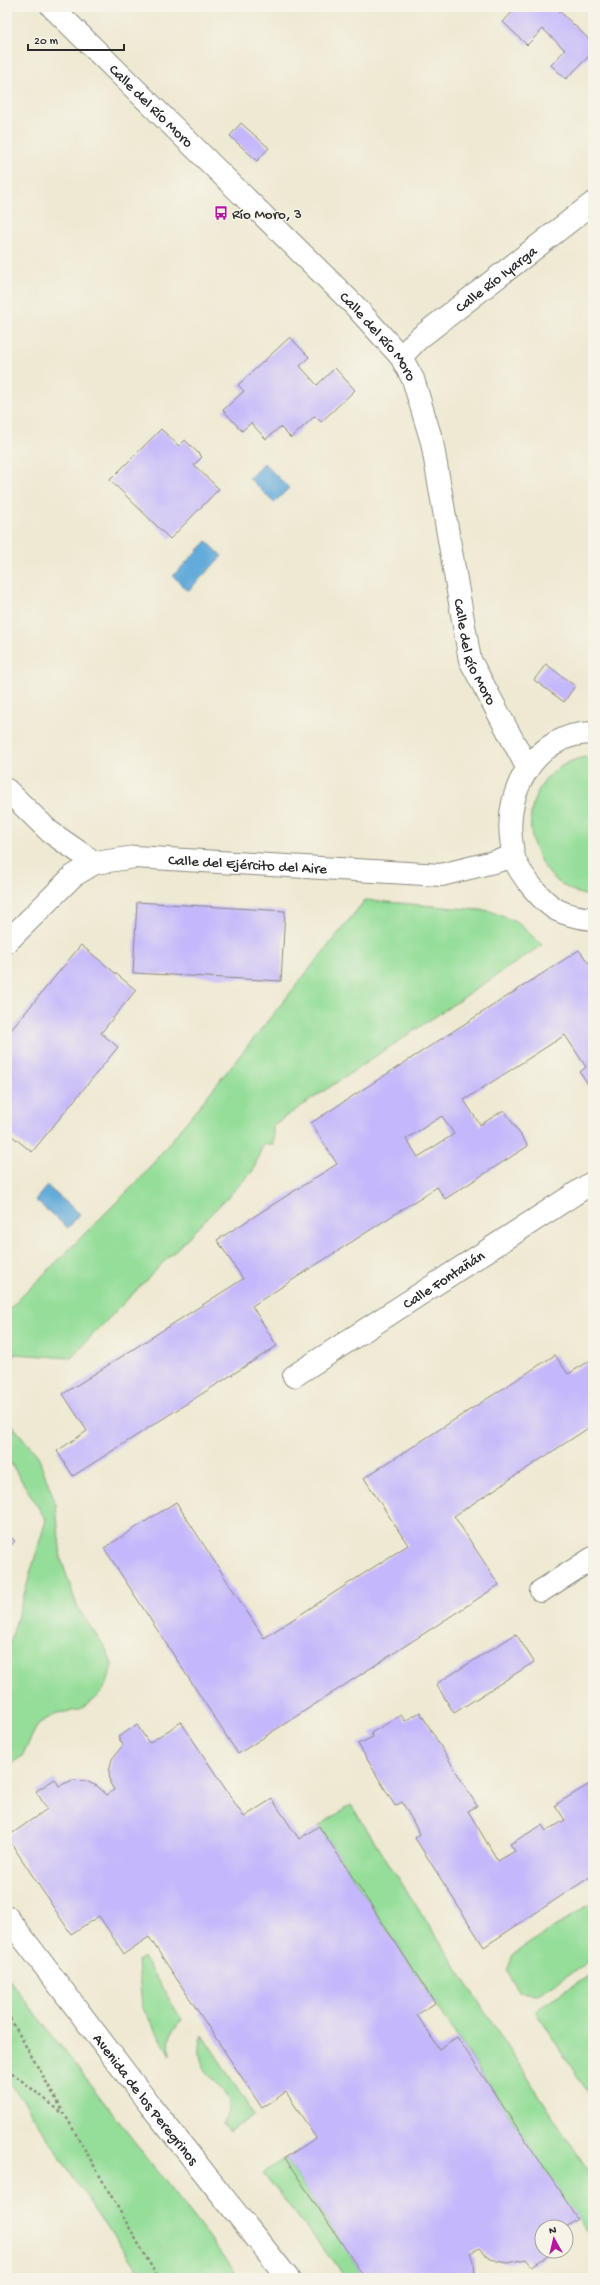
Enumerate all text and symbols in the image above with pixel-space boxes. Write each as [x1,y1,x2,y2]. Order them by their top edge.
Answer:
scale bar [28,26,124,52]
text: 20 m [34,35,59,49]
street label: Calle del Río Moro [104,61,196,153]
bus stop icon: Río Moro, 3 [213,205,229,221]
place label: Río Moro, 3 [232,206,302,224]
street label: Calle Río Iyarga [452,243,542,318]
street label: Calle del Río Moro [335,289,419,385]
street label: Calle del Río Moro [448,597,499,709]
street label: Calle del Ejército del Aire [168,852,328,879]
street label: Calle Fontañán [400,1248,489,1314]
street label: Avenida de los Peregrinos [88,2031,202,2170]
north arrow [534,2219,574,2259]
text: N [548,2225,557,2238]

